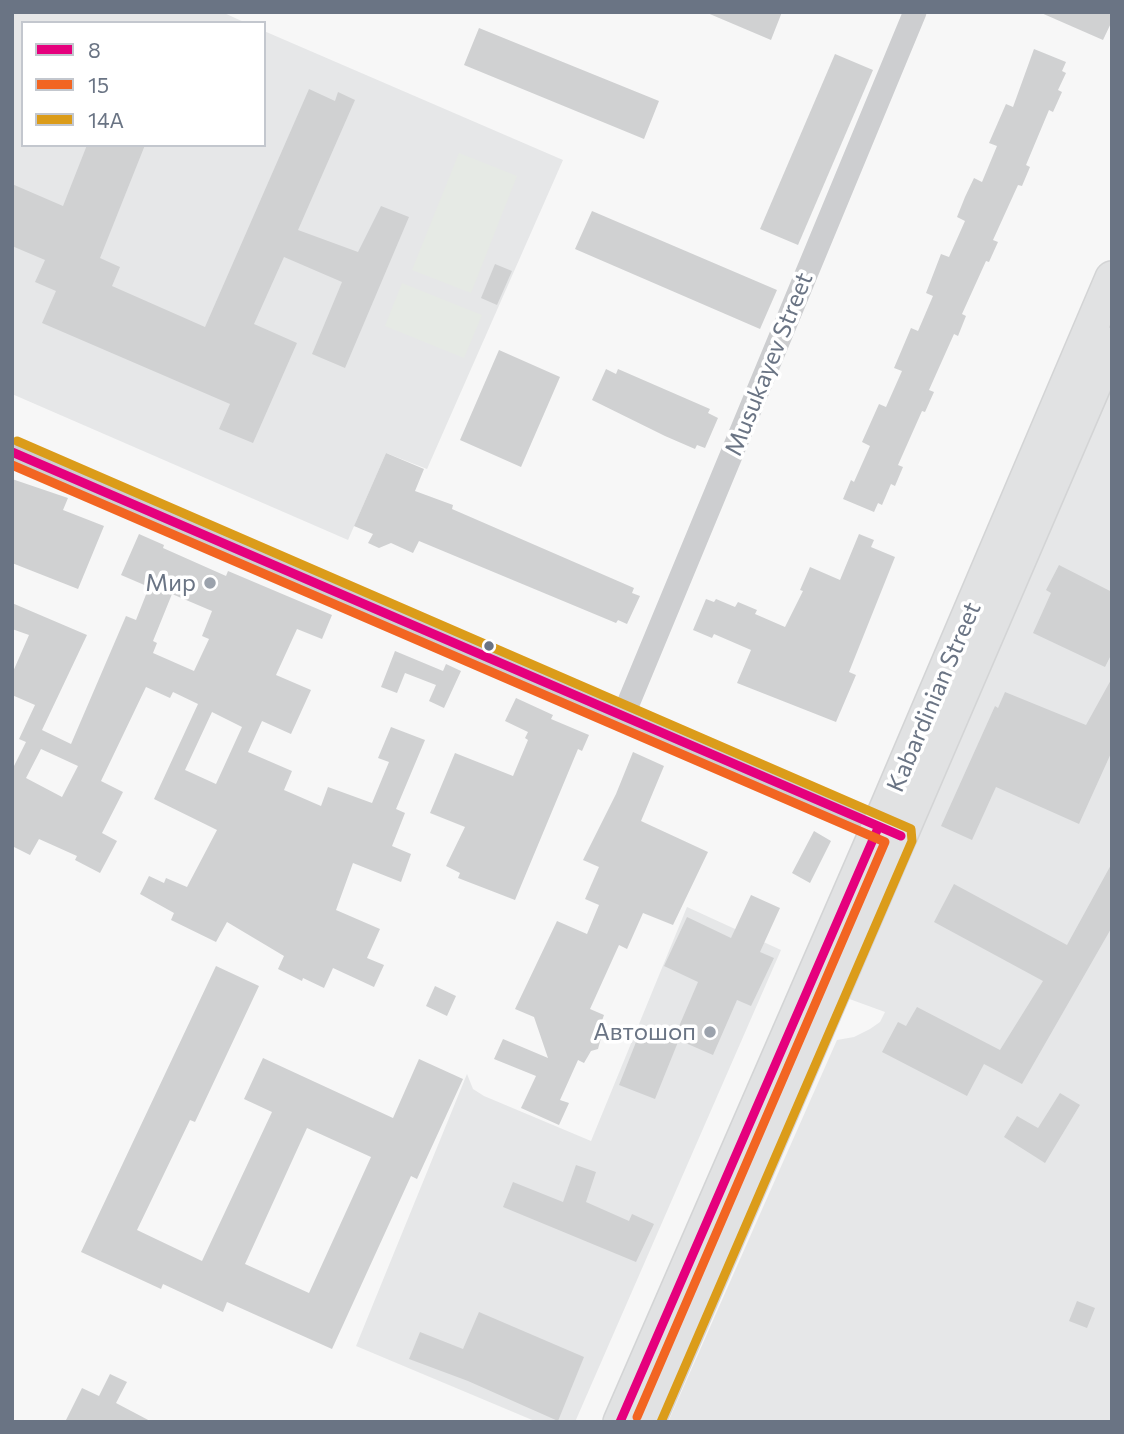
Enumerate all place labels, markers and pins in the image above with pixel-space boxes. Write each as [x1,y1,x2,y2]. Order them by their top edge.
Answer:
place label: Мир [145,569,196,597]
marker: Мир [202,575,218,591]
unlabelled marker [482,639,496,653]
place label: Автошоп [593,1018,696,1046]
marker: Автошоп [702,1024,718,1040]

